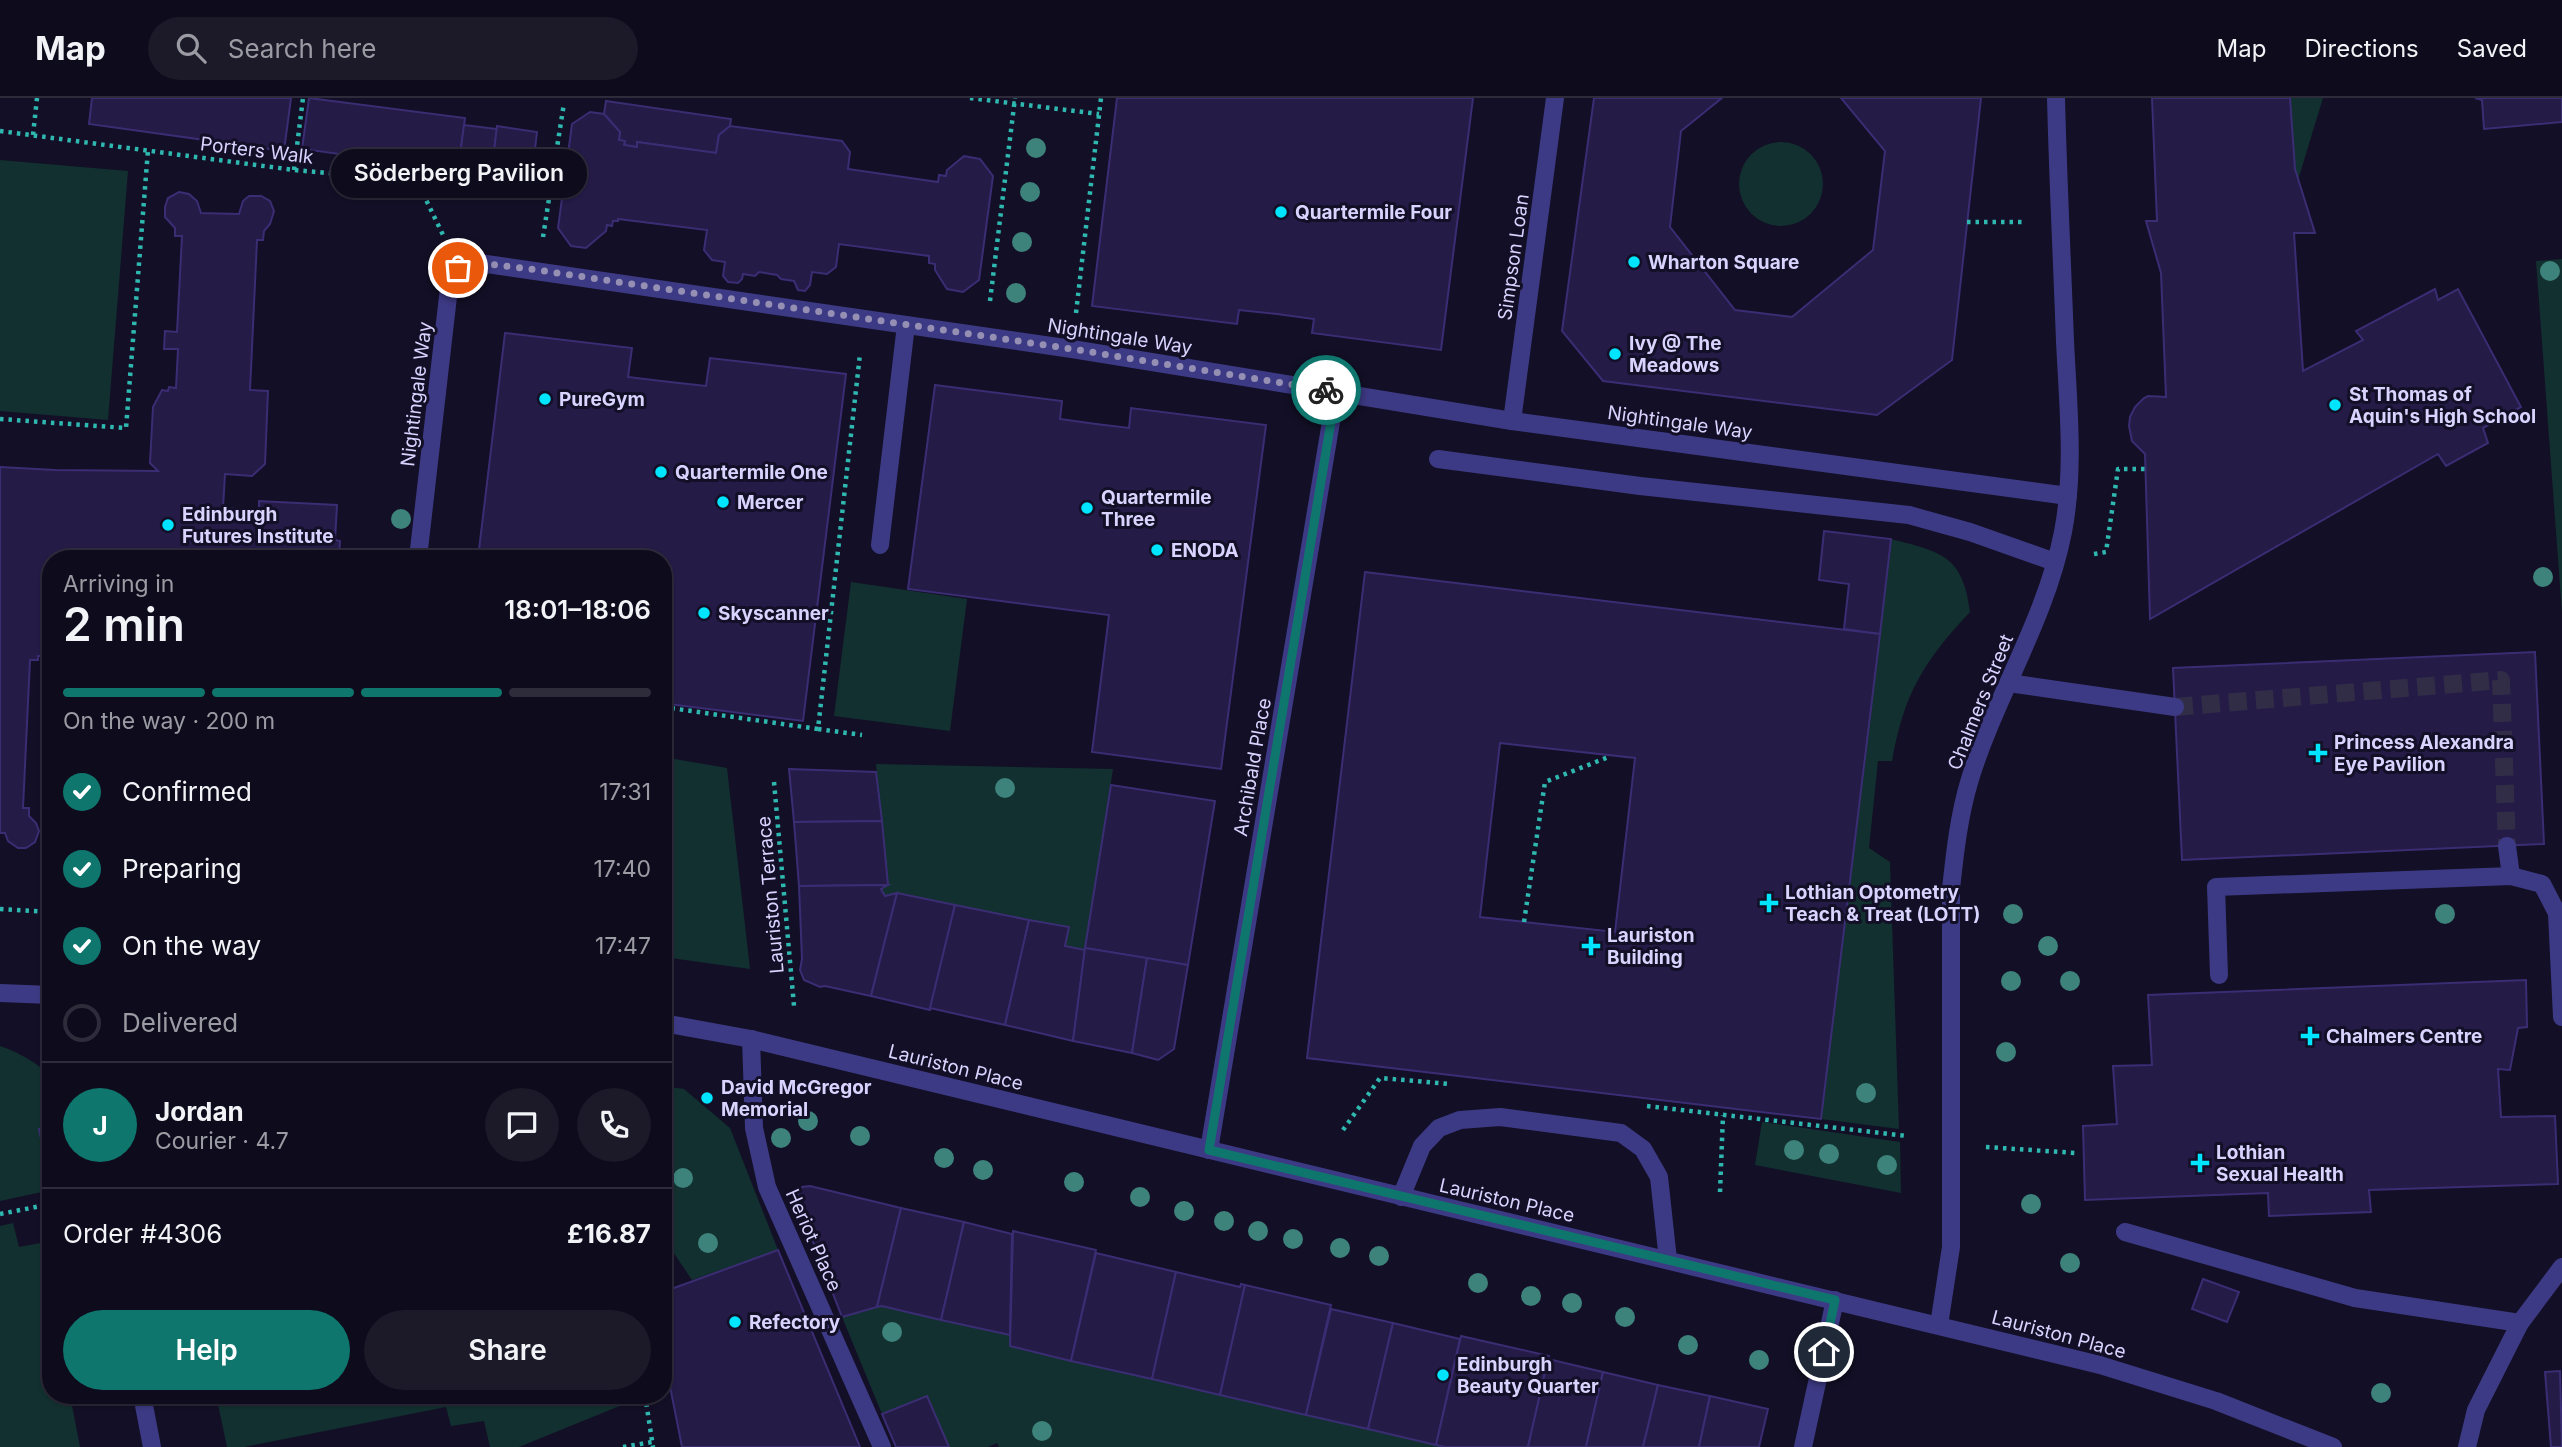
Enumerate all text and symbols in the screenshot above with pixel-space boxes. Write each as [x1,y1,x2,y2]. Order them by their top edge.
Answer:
search box [148,17,638,80]
text: Map [35,28,106,68]
icon: search [172,29,210,67]
text: Search here [228,33,376,64]
text: Map [2217,34,2266,63]
text: Directions [2304,34,2419,63]
text: Saved [2457,34,2527,63]
street label: Porters Walk [199,132,315,169]
callout: Söderberg Pavilion [330,149,586,198]
text: Söderberg Pavilion [354,159,564,187]
street label: Simpson Loan [1493,192,1534,322]
place label: Quartermile Four [1295,201,1452,224]
marker: Quartermile Four [1273,204,1289,220]
pin [428,238,488,298]
icon: bag [439,249,477,287]
place label: Wharton Square [1648,251,1799,274]
marker: Wharton Square [1626,254,1642,270]
street label: Nightingale Way [1046,314,1194,359]
street label: Nightingale Way [396,320,437,468]
place label: Ivy @ The Meadows [1629,332,1722,377]
marker: Ivy @ The Meadows [1607,346,1623,362]
courier [1291,355,1361,425]
icon: bike [1307,371,1345,409]
place label: St Thomas of Aquin's High School [2349,383,2536,428]
place label: PureGym [559,388,645,411]
marker: PureGym [537,391,553,407]
marker: St Thomas of Aquin's High School [2327,397,2343,413]
street label: Nightingale Way [1606,401,1754,444]
place label: Quartermile One [675,461,828,484]
marker: Quartermile One [653,464,669,480]
place label: Quartermile Three [1101,486,1212,531]
place label: Mercer [737,491,804,514]
marker: Mercer [715,494,731,510]
marker: Quartermile Three [1079,500,1095,516]
place label: Edinburgh Futures Institute [182,503,334,548]
marker: Edinburgh Futures Institute [160,517,176,533]
place label: ENODA [1171,539,1239,562]
marker: ENODA [1149,542,1165,558]
text: Arriving in [63,570,174,598]
text: 18:01–18:06 [504,594,651,625]
text: 2 min [63,596,185,652]
place label: Skyscanner [718,602,829,625]
marker: Skyscanner [696,605,712,621]
street label: Chalmers Street [1943,631,2018,773]
street label: Archibald Place [1229,696,1276,838]
text: On the way · 200 m [63,707,275,735]
place label: Princess Alexandra Eye Pavilion [2334,731,2514,776]
marker: Princess Alexandra Eye Pavilion [2308,743,2328,763]
icon: check [63,773,101,811]
text: Confirmed [122,776,252,807]
text: 17:31 [599,778,651,806]
street label: Lauriston Terrace [752,815,789,975]
icon: check [63,850,101,888]
text: Preparing [122,853,242,884]
text: 17:40 [593,855,651,883]
place label: Lothian Optometry Teach & Treat (LOTT) [1785,881,1980,926]
marker: Lothian Optometry Teach & Treat (LOTT) [1759,893,1779,913]
place label: Lauriston Building [1607,924,1695,969]
icon: check [63,927,101,965]
text: On the way [122,930,261,961]
text: 17:47 [595,932,651,960]
marker: Lauriston Building [1581,936,1601,956]
text: Delivered [122,1007,238,1038]
place label: Chalmers Centre [2326,1025,2482,1048]
marker: Chalmers Centre [2300,1026,2320,1046]
street label: Lauriston Place [886,1040,1026,1095]
place label: David McGregor Memorial [721,1076,872,1121]
button: chat [485,1088,559,1162]
button: phone [577,1088,651,1162]
marker: David McGregor Memorial [699,1090,715,1106]
text: Jordan [155,1096,244,1127]
text: J [92,1110,108,1141]
text: Courier · 4.7 [155,1127,289,1155]
place label: Lothian Sexual Health [2216,1141,2344,1186]
marker: Lothian Sexual Health [2190,1153,2210,1173]
street label: Lauriston Place [1437,1174,1577,1227]
street label: Heriot Place [781,1185,846,1295]
text: Order #4306 [63,1218,222,1249]
text: £16.87 [567,1218,651,1249]
street label: Lauriston Place [1989,1306,2129,1363]
button: Help [63,1310,350,1390]
button: Share [364,1310,651,1390]
place label: Refectory [749,1311,841,1334]
marker: Refectory [727,1314,743,1330]
pin [1794,1322,1854,1382]
icon: home [1805,1333,1843,1371]
place label: Edinburgh Beauty Quarter [1457,1353,1599,1398]
marker: Edinburgh Beauty Quarter [1435,1367,1451,1383]

